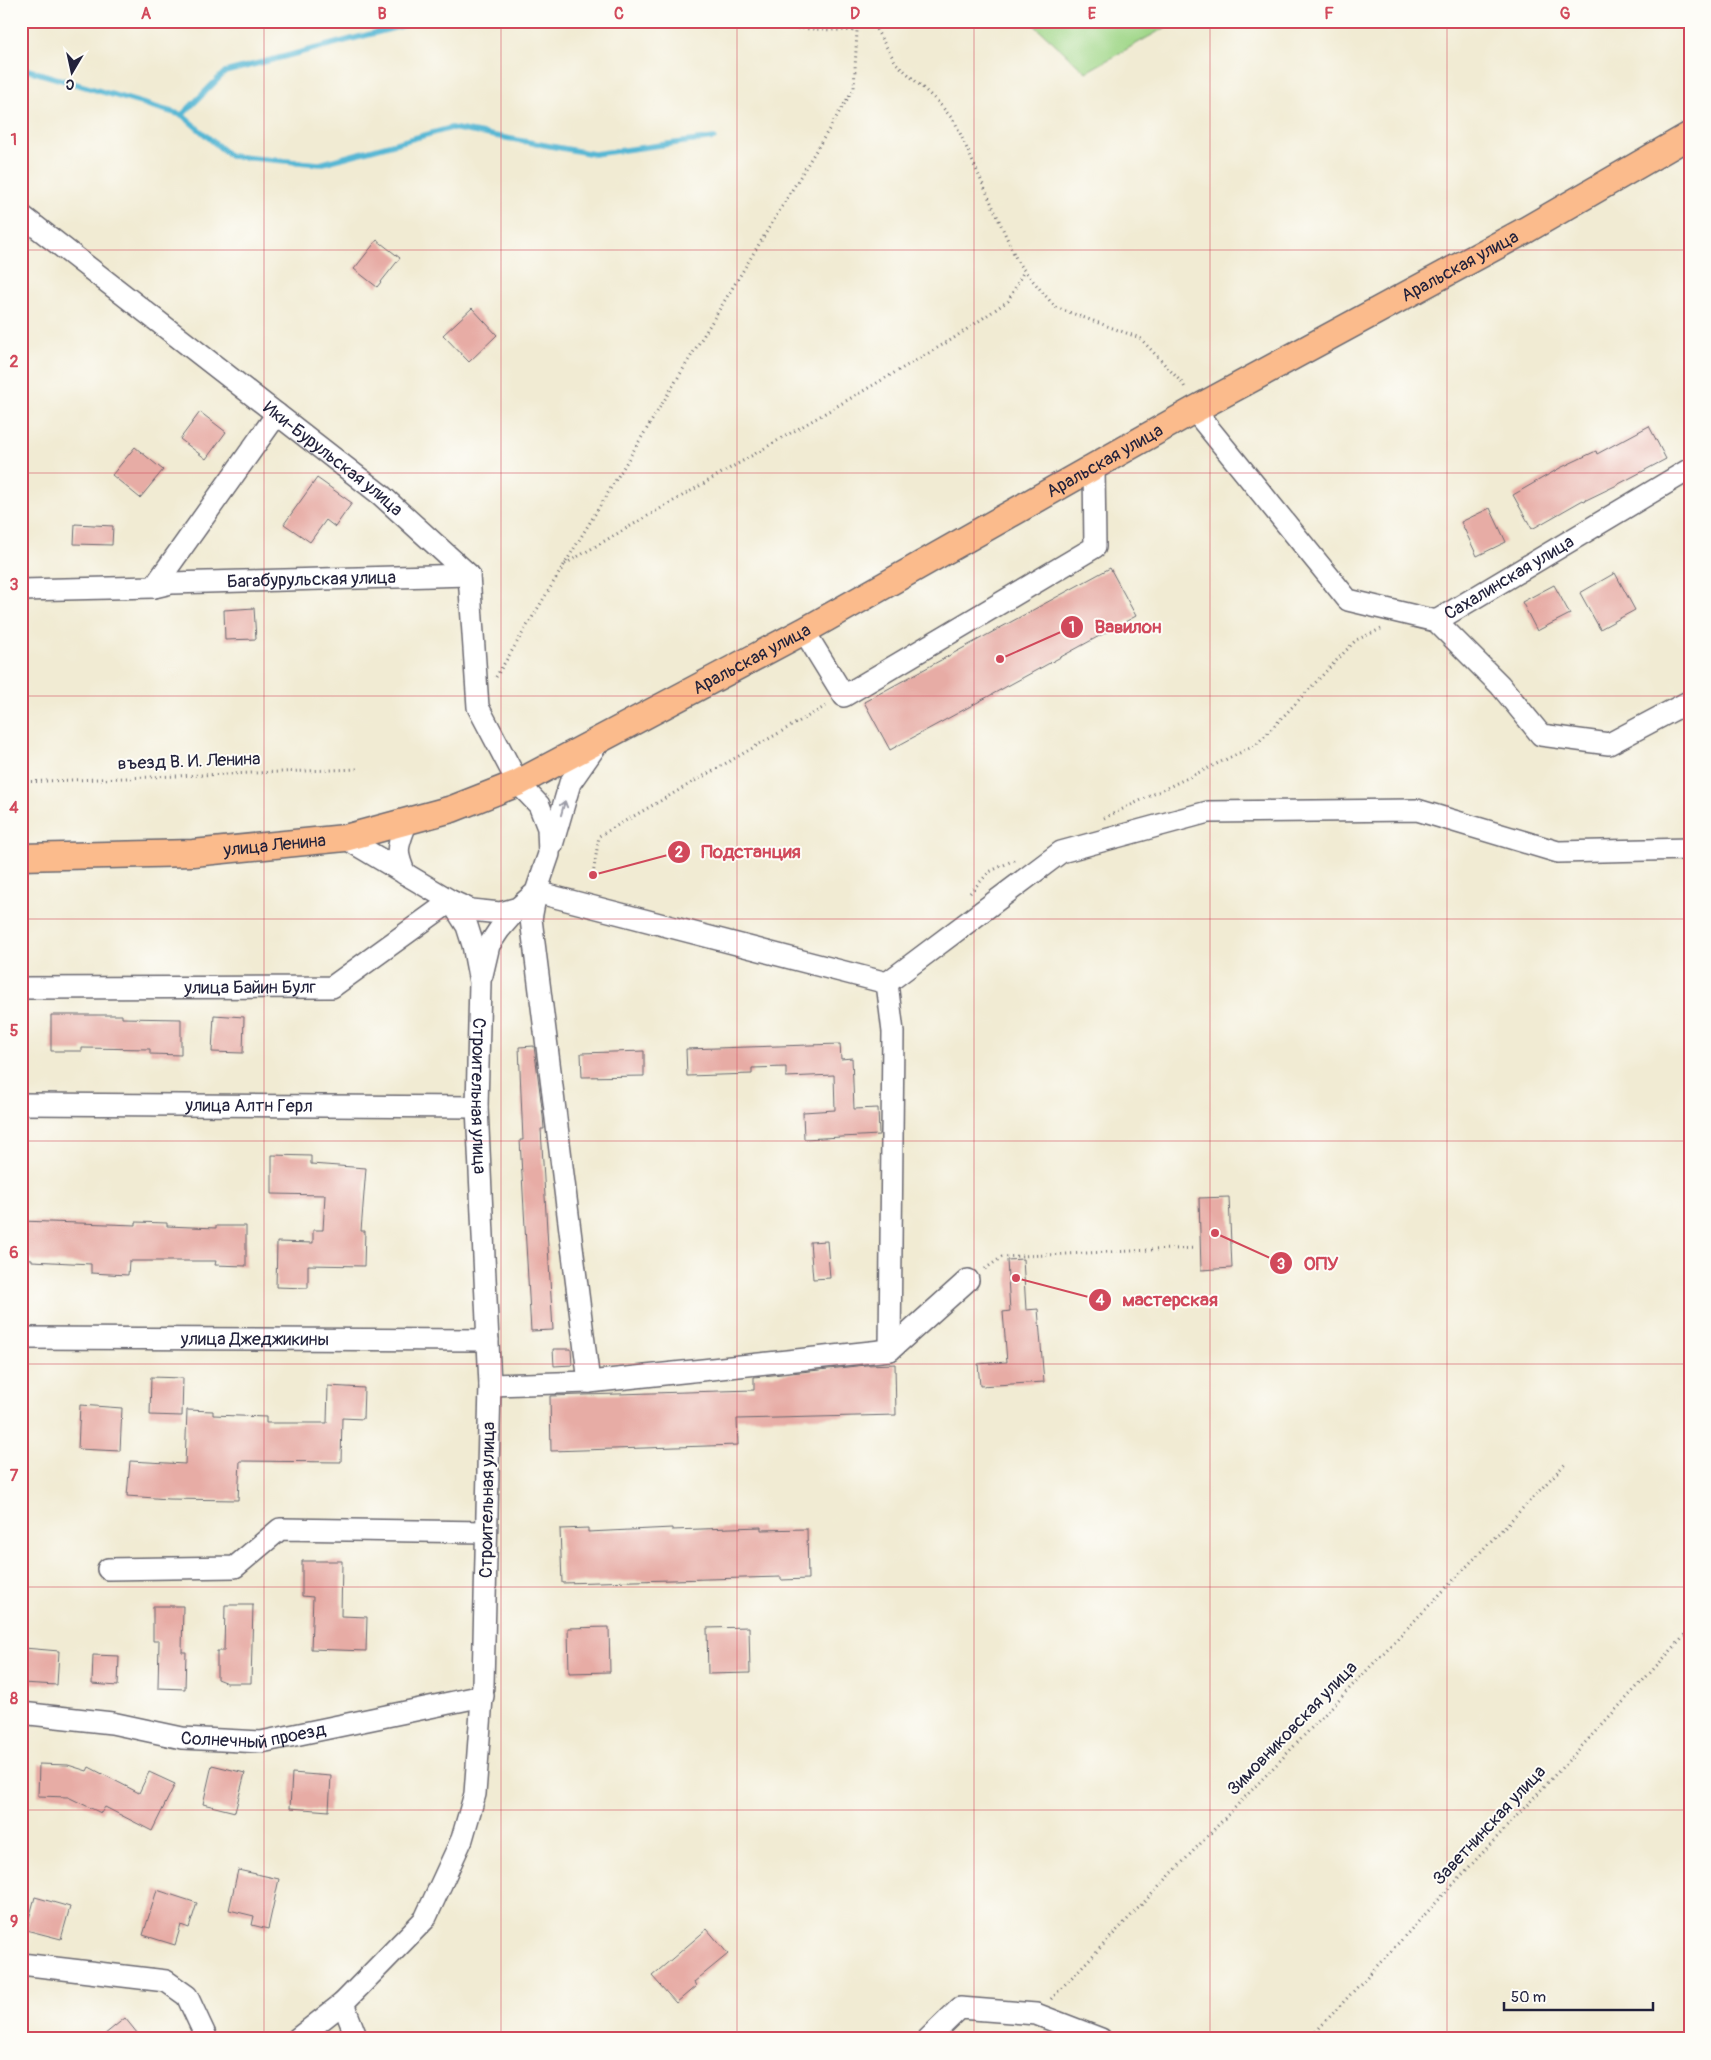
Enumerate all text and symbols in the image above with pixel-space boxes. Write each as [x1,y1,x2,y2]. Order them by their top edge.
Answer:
text: A [141,4,152,24]
text: B [377,4,387,24]
text: C [614,4,624,24]
text: D [850,4,860,24]
text: E [1088,4,1097,24]
text: F [1324,4,1334,24]
text: G [1560,4,1571,24]
north arrow [48,48,98,98]
text: С [64,75,76,93]
text: 1 [11,130,17,150]
street label: Аральская улица [1397,225,1523,308]
text: 2 [10,352,19,372]
street label: Ики-Бурульская улица [258,397,408,521]
street label: Аральская улица [1042,419,1167,503]
street label: Сахалинская улица [1440,530,1578,626]
street label: Багабурульская улица [227,566,396,593]
text: 3 [10,575,19,595]
callout: Вавилон [1059,610,1171,644]
text: Вавилон [1094,615,1162,639]
text: 1 [1069,618,1075,637]
street label: Аральская улица [689,619,815,700]
street label: въезд В. И. Ленина [117,748,261,775]
text: 4 [9,798,19,818]
one-way arrow [559,800,568,816]
street label: улица Ленина [221,829,327,862]
callout: Подстанция [667,835,811,869]
text: Подстанция [701,840,801,864]
text: 2 [675,843,683,862]
street label: улица Байин Булг [183,976,316,999]
street label: Строительная улица [465,1017,491,1175]
text: 5 [10,1021,19,1041]
street label: улица Алтн Герл [184,1094,313,1118]
text: 6 [9,1243,19,1263]
callout: ОПУ [1269,1246,1349,1280]
text: ОПУ [1304,1252,1339,1276]
text: 3 [1277,1255,1285,1274]
callout: мастерская [1087,1283,1228,1317]
text: мастерская [1122,1288,1218,1312]
text: 4 [1096,1291,1105,1310]
street label: улица Джеджикины [180,1328,329,1351]
street label: Строительная улица [475,1422,500,1578]
text: 7 [10,1466,19,1486]
street label: Зимовниковская улица [1222,1656,1362,1800]
text: 8 [10,1689,18,1709]
street label: Солнечный проезд [180,1718,328,1754]
street label: Заветнинская улица [1428,1760,1551,1890]
text: 9 [10,1912,18,1932]
scale bar [1504,1980,1652,2012]
text: 50 m [1511,1988,1546,2007]

